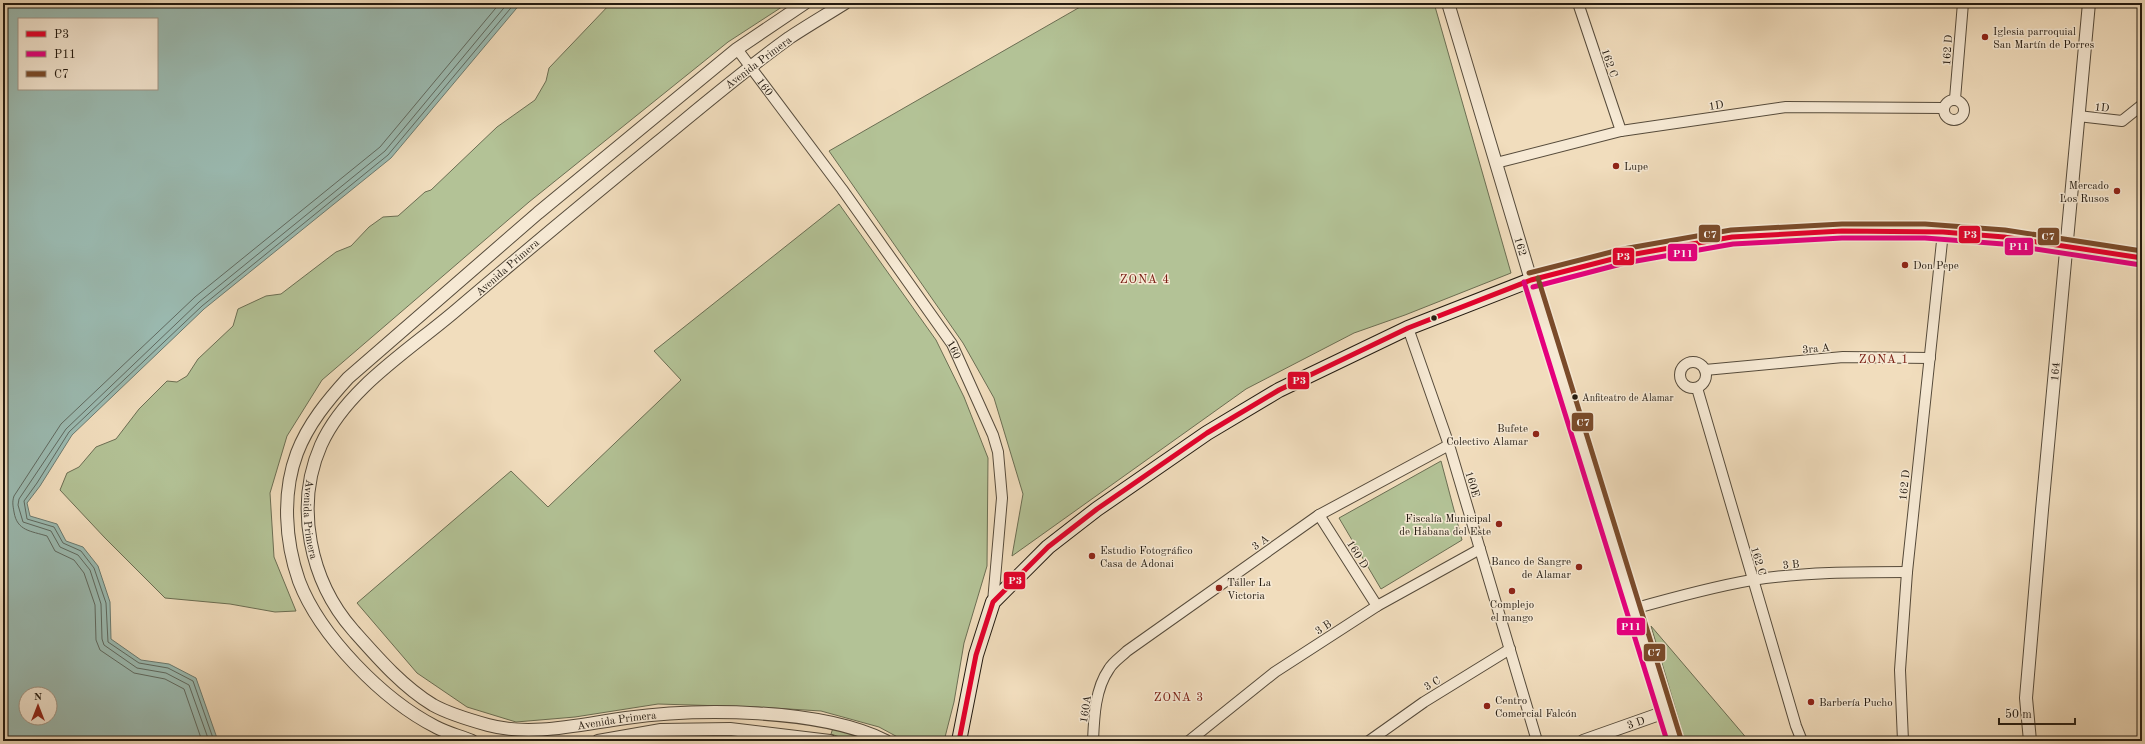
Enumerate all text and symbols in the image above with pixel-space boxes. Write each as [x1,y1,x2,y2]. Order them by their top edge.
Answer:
legend [18,18,158,90]
place label: Iglesia parroquial San Martín de Porres [1993,27,2095,51]
text: P3 [54,29,69,41]
marker: Iglesia parroquial San Martín de Porres [1980,32,1990,42]
street label: Avenida Primera [724,34,795,92]
street label: 162 D [1942,34,1955,66]
street label: 162 C [1599,48,1619,79]
text: P11 [54,49,76,61]
text: C7 [54,69,69,81]
street label: 160 [754,77,774,98]
street label: 1D [1708,100,1725,113]
street label: 1D [2094,102,2110,115]
marker: Lupe [1611,161,1621,171]
place label: Lupe [1624,162,1648,173]
place label: Mercado Los Rusos [2060,181,2109,205]
marker: Mercado Los Rusos [2112,186,2122,196]
line badge: C7 [1698,224,1721,243]
line badge: P3 [1958,225,1981,244]
line badge: C7 [2037,227,2060,246]
text: C7 [1703,230,1717,241]
text: P3 [1963,230,1977,241]
text: C7 [2041,232,2055,243]
street label: 162 [1511,236,1527,258]
street label: Avenida Primera [474,237,542,299]
line badge: P11 [2004,237,2034,256]
text: P11 [2009,242,2029,253]
line badge: P11 [1667,243,1698,262]
line badge: P3 [1612,247,1635,266]
text: P11 [1673,249,1693,260]
text: P3 [1616,252,1630,263]
marker: Don Pepe [1900,260,1910,270]
place label: Don Pepe [1913,261,1959,272]
district label: ZONA 4 [1120,274,1170,286]
unlabelled marker [1429,313,1439,323]
street label: 160 [944,339,962,361]
street label: 3ra A [1802,343,1831,356]
district label: ZONA 1 [1859,354,1909,366]
street label: 164 [2050,362,2063,382]
line badge: P3 [1287,371,1310,390]
text: P3 [1292,376,1306,387]
marker: Anfiteatro de Alamar [1570,392,1580,402]
place label: Anfiteatro de Alamar [1582,393,1674,403]
line badge: C7 [1571,412,1594,432]
text: C7 [1576,418,1590,429]
place label: Bufete Colectivo Alamar [1446,424,1528,448]
marker: Bufete Colectivo Alamar [1531,429,1541,439]
street label: 162 D [1898,469,1913,501]
street label: 160E [1462,470,1481,499]
street label: Avenida Primera [301,478,319,561]
place label: Fiscalía Municipal de Habana del Este [1399,514,1491,538]
marker: Fiscalía Municipal de Habana del Este [1494,519,1504,529]
street label: 3 A [1250,533,1272,553]
street label: 160 D [1344,539,1370,571]
place label: Estudio Fotográfico Casa de Adonai [1100,546,1193,570]
street label: 162 C [1748,546,1767,577]
marker: Estudio Fotográfico Casa de Adonai [1087,551,1097,561]
place label: Banco de Sangre de Alamar [1491,557,1571,581]
street label: 3 B [1782,559,1800,572]
marker: Banco de Sangre de Alamar [1574,562,1584,572]
line badge: P3 [1003,571,1026,590]
text: P3 [1008,576,1022,587]
place label: Taller La Victoria [1227,578,1272,602]
marker: Taller La Victoria [1214,583,1224,593]
marker: Complejo el mango [1507,586,1517,596]
place label: Complejo el mango [1490,600,1534,624]
line badge: P11 [1616,617,1646,636]
street label: 3 B [1314,619,1334,638]
text: P11 [1621,622,1641,633]
line badge: C7 [1643,643,1666,662]
text: C7 [1647,648,1661,659]
street label: 3 C [1423,675,1443,693]
north arrow [18,686,58,726]
text: N [34,692,43,703]
district label: ZONA 3 [1154,692,1204,704]
street label: 160A [1079,694,1094,724]
place label: Centro Comercial Falcón [1495,696,1577,720]
marker: Barbería Pucho [1806,697,1816,707]
place label: Barbería Pucho [1819,698,1893,709]
scale bar [1999,700,2075,726]
marker: Centro Comercial Falcón [1482,701,1492,711]
text: 50 m [2005,708,2032,721]
street label: Avenida Primera [577,711,658,732]
street label: 3 D [1626,715,1647,732]

